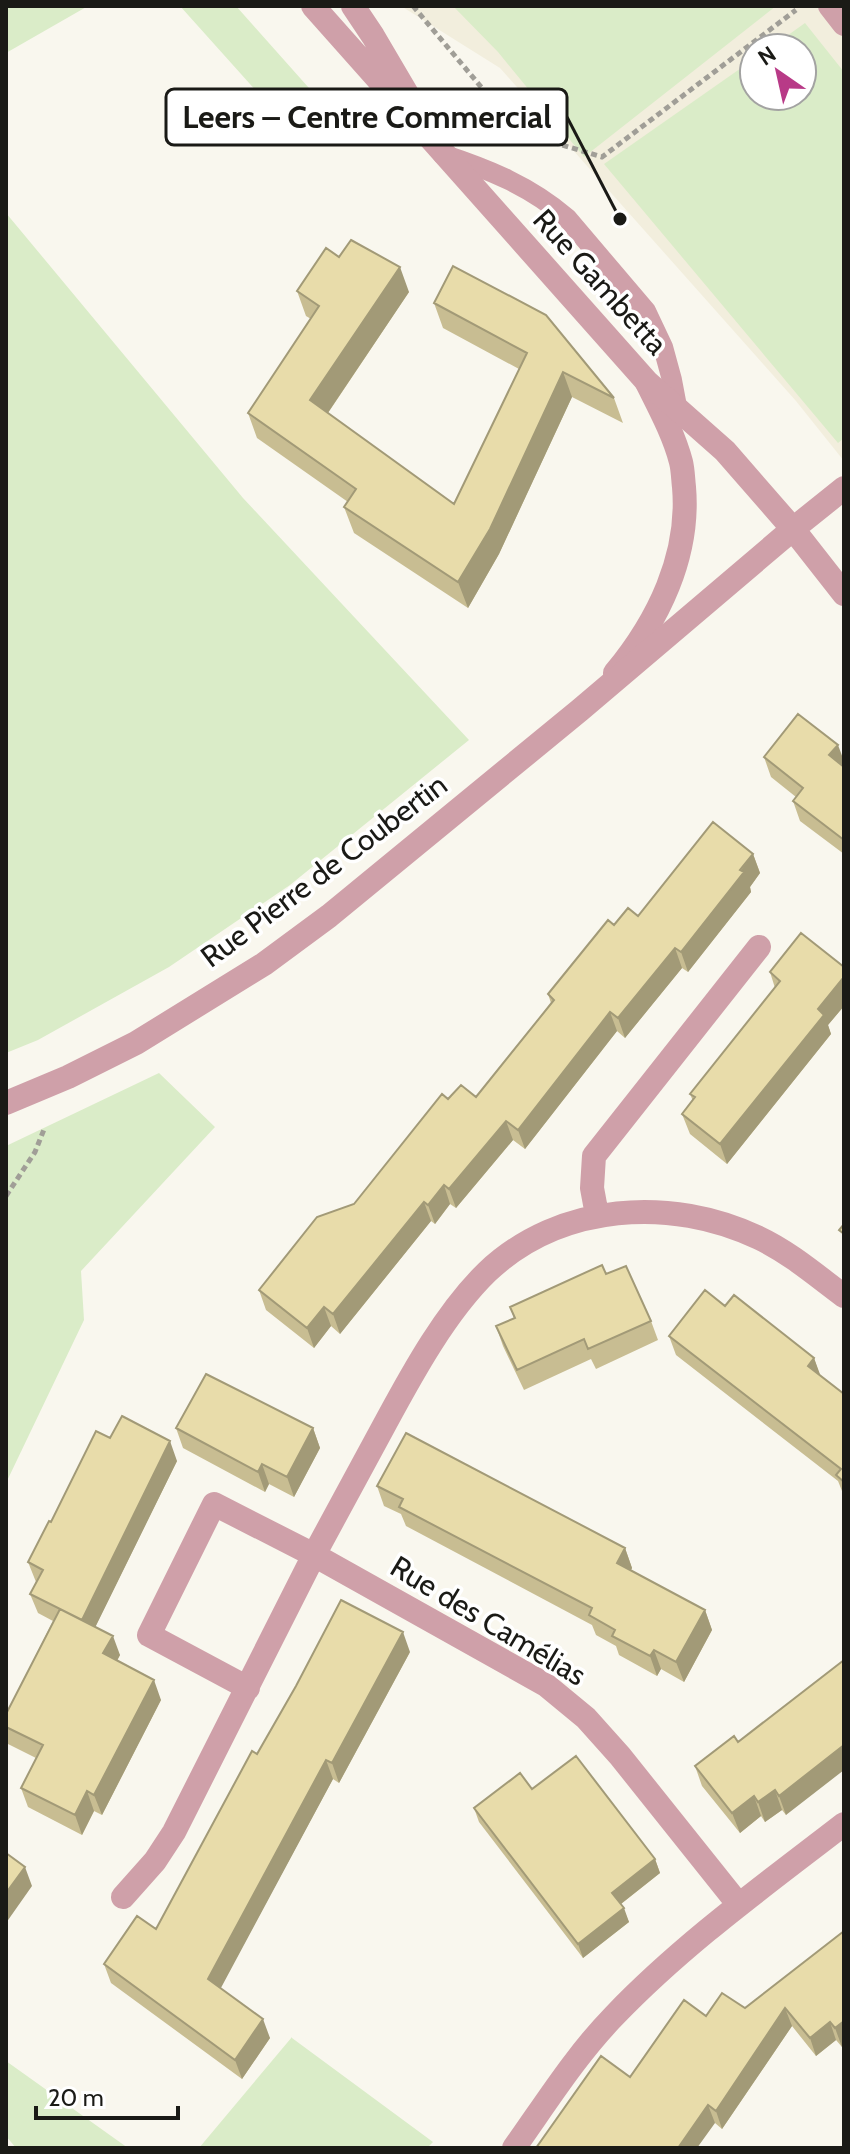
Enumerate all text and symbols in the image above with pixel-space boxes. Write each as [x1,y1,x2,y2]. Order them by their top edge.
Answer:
north arrow [738,32,818,112]
text: N [753,40,781,71]
callout: Leers – Centre Commercial [166,89,567,145]
text: Leers – Centre Commercial [182,97,552,136]
street label: Rue Gambetta [525,201,676,363]
street label: Rue Pierre de Coubertin [193,766,454,975]
street label: Rue des Camélias [384,1548,593,1693]
scale bar [36,2070,178,2120]
text: 20 m [48,2083,104,2112]

